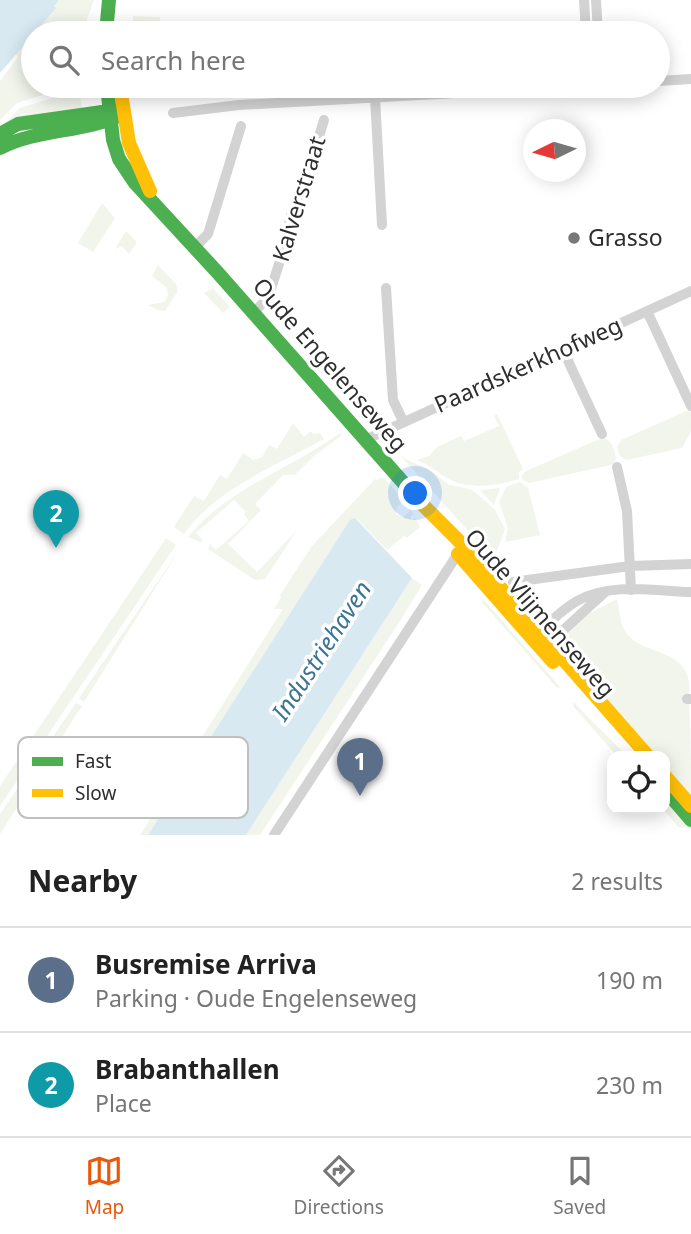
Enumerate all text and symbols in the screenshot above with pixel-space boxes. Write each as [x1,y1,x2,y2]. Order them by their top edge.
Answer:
search box [21,21,670,98]
icon: search [45,41,83,79]
text: Search here [101,42,246,78]
north arrow [523,119,586,182]
street label: Kalverstraat [264,132,332,265]
place label: Grasso [588,221,663,253]
marker: Grasso [566,230,582,246]
street label: Oude Engelenseweg [246,270,415,458]
street label: Paardskerkhofweg [429,308,626,420]
your location [398,476,432,510]
pin: 2 [33,490,79,548]
street label: Oude Vlijmenseweg [458,521,623,704]
water label: Industriehaven [263,574,378,727]
legend [18,737,248,818]
pin: 1 [337,738,383,796]
text: Fast [75,748,112,774]
map controls [607,751,670,814]
button: locate [607,751,670,814]
text: Slow [75,780,116,806]
text: Nearby [28,860,137,901]
text: 2 results [571,865,663,897]
text: Busremise Arriva [95,946,317,982]
text: 1 [44,964,58,996]
text: 190 m [596,964,663,996]
text: Parking · Oude Engelenseweg [95,982,417,1014]
text: Brabanthallen [95,1051,280,1087]
text: 2 [44,1069,58,1101]
text: 230 m [596,1069,663,1101]
text: Place [95,1087,152,1119]
tab: Map [85,1152,124,1220]
tab: Directions [294,1152,384,1220]
tab: Saved [553,1152,606,1220]

